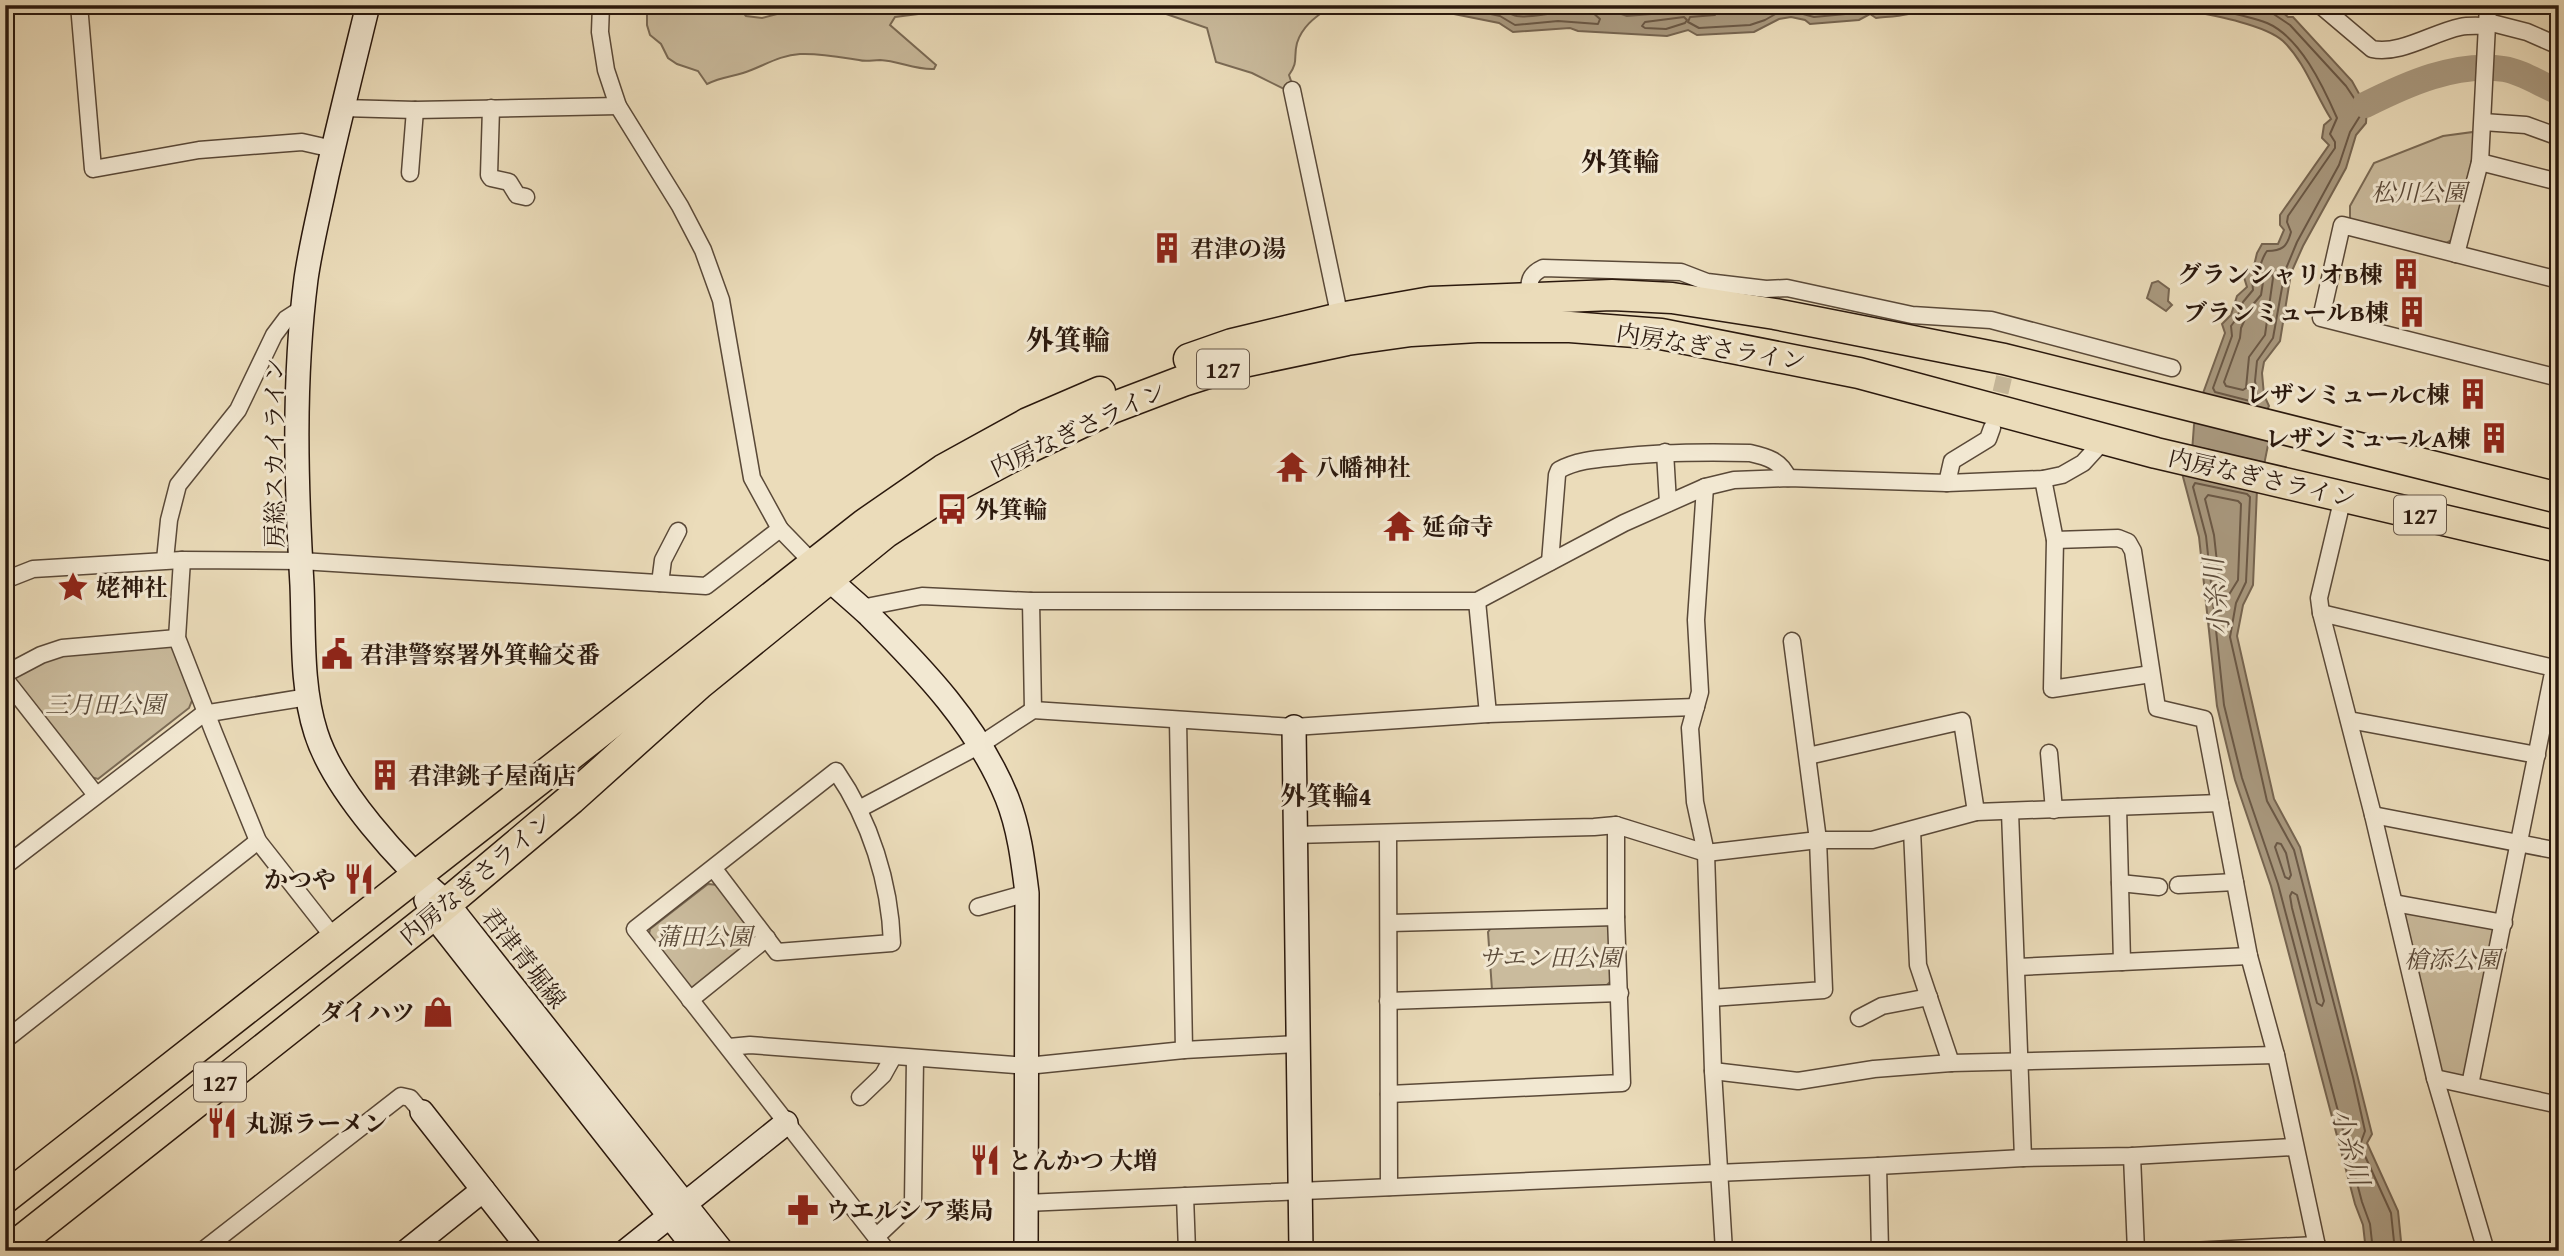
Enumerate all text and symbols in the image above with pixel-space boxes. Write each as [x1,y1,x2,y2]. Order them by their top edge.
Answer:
district label: 外箕輪 [1581,142,1659,181]
park label: 松川公園 [2371,175,2471,210]
building icon: 君津の湯 [1150,231,1184,265]
place label: 君津の湯 [1190,231,1286,266]
place label: グランシャリオB棟 [2177,257,2383,292]
building icon: グランシャリオB棟 [2389,257,2423,291]
place label: ブランミュールB棟 [2183,295,2389,330]
building icon: ブランミュールB棟 [2395,295,2429,329]
street label: 内房なぎさライン [1614,315,1808,379]
district label: 外箕輪 [1026,319,1110,360]
road number: 127 [1197,350,1249,388]
street label: 房総スカイライン [257,358,292,548]
street label: 内房なぎさライン [984,373,1172,485]
place label: レザンミュールC棟 [2246,377,2450,412]
building icon: レザンミュールC棟 [2456,377,2490,411]
place label: レザンミュールA棟 [2265,421,2471,456]
building icon: レザンミュールA棟 [2477,421,2511,455]
street label: 内房なぎさライン [2165,439,2359,517]
temple icon: 八幡神社 [1275,450,1309,484]
place label: 八幡神社 [1315,450,1411,485]
bus stop icon: 外箕輪 [935,492,969,526]
place label: 外箕輪 [975,492,1047,527]
road number: 127 [2394,495,2446,534]
temple icon: 延命寺 [1382,509,1416,543]
place label: 延命寺 [1422,509,1494,544]
water label: 小糸川 [2193,553,2239,638]
place icon: 姥神社 [56,570,90,604]
place label: 姥神社 [96,570,168,605]
public building icon: 君津警察署外箕輪交番 [320,637,354,671]
place label: 君津警察署外箕輪交番 [360,637,600,672]
park label: 三月田公園 [45,687,169,722]
building icon: 君津銚子屋商店 [368,758,402,792]
place label: 君津銚子屋商店 [408,758,576,793]
district label: 外箕輪4 [1280,776,1372,815]
street label: 内房なぎさライン [391,803,561,953]
place label: かつや [264,862,336,897]
restaurant icon: かつや [342,862,376,896]
street label: 君津青堀線 [473,900,575,1016]
park label: 蒲田公園 [656,919,756,954]
park label: サエン田公園 [1478,940,1626,975]
park label: 槍添公園 [2404,942,2504,977]
place label: ダイハツ [320,995,415,1030]
shop icon: ダイハツ [421,995,455,1029]
road number: 127 [194,1063,246,1102]
water label: 小糸川 [2322,1104,2381,1193]
restaurant icon: 丸源ラーメン [205,1106,239,1140]
place label: 丸源ラーメン [245,1106,388,1141]
restaurant icon: とんかつ 大増 [968,1143,1002,1177]
place label: とんかつ 大増 [1008,1143,1157,1178]
pharmacy icon: ウエルシア薬局 [786,1193,820,1227]
place label: ウエルシア薬局 [826,1193,993,1228]

